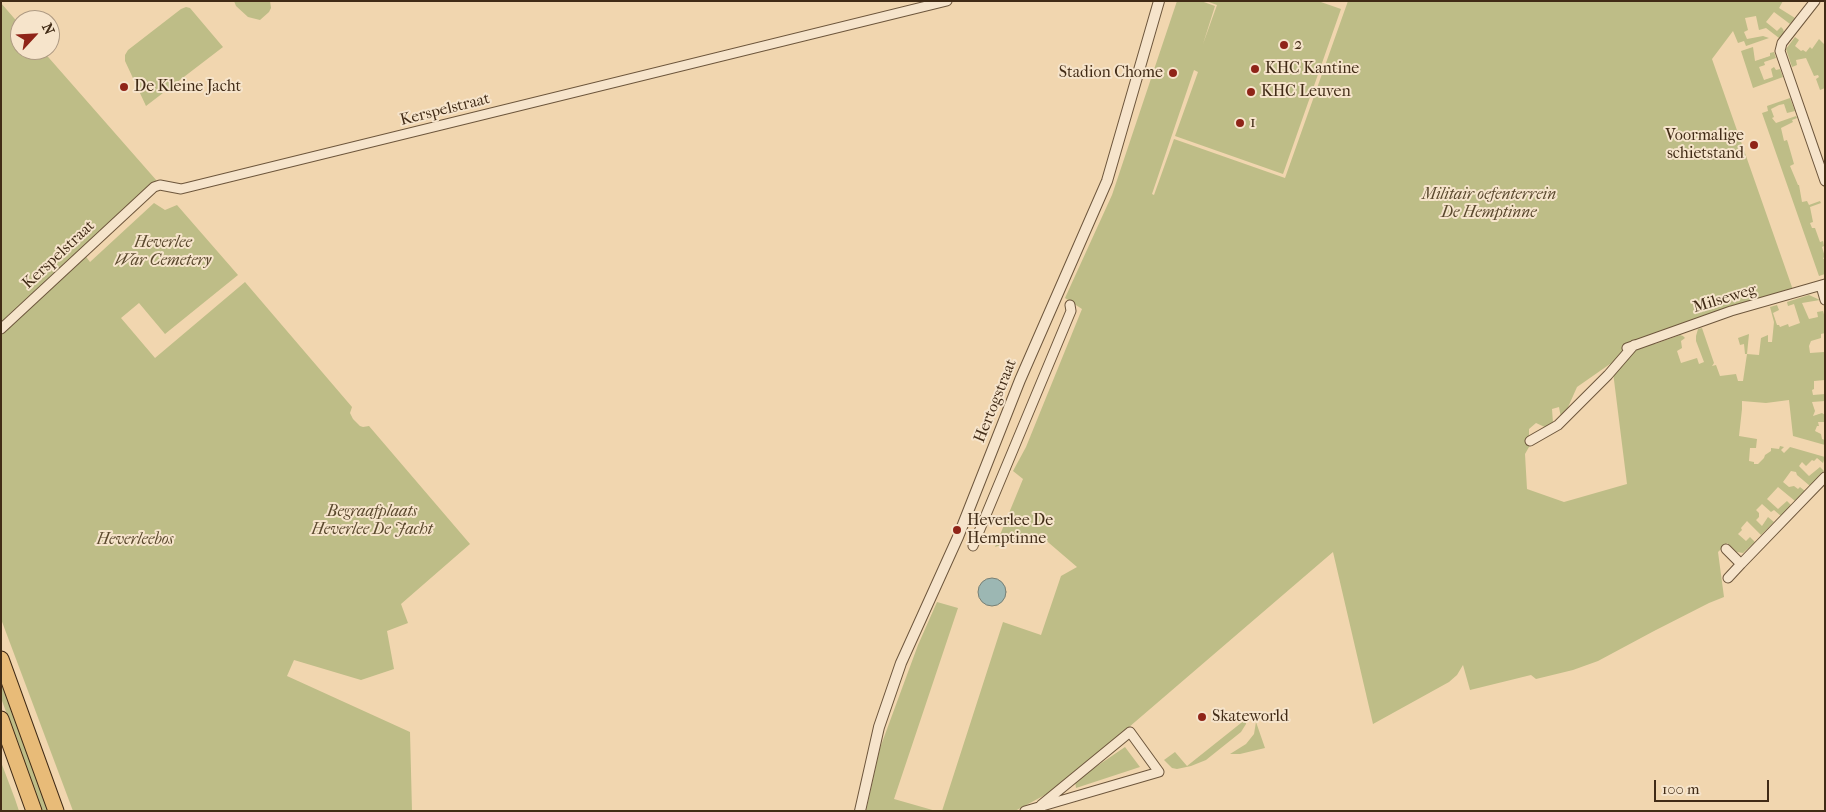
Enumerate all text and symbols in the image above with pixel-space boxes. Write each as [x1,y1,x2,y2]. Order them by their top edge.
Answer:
north arrow [10,10,60,60]
text: N [38,20,58,37]
place label: 2 [1294,35,1302,55]
marker: 2 [1278,39,1290,51]
place label: KHC Kantine [1265,59,1359,79]
place label: Stadion Chome [1059,63,1163,83]
marker: KHC Kantine [1249,63,1261,75]
marker: Stadion Chome [1167,67,1179,79]
place label: De Kleine Jacht [134,77,241,97]
marker: De Kleine Jacht [118,81,130,93]
place label: KHC Leuven [1261,82,1351,102]
marker: KHC Leuven [1245,86,1257,98]
street label: Kerspelstraat [398,90,492,130]
place label: 1 [1250,113,1256,133]
marker: 1 [1234,117,1246,129]
place label: Voormalige schietstand [1665,126,1744,164]
marker: Voormalige schietstand [1748,139,1760,151]
park label: Militair oefenterrein De Hemptinne [1422,185,1556,223]
street label: Kerspelstraat [19,217,99,293]
park label: Heverlee War Cemetery [115,233,211,271]
street label: Milseweg [1691,280,1759,318]
street label: Hertogstraat [971,356,1021,446]
park label: Begraafplaats Heverlee De Jacht [311,502,433,540]
place label: Heverlee De Hemptinne [967,511,1053,549]
marker: Heverlee De Hemptinne [951,524,963,536]
park label: Heverleebos [97,530,173,550]
place label: Skateworld [1212,707,1289,727]
marker: Skateworld [1196,711,1208,723]
scale bar [1656,770,1771,802]
text: 100 m [1662,780,1700,798]

